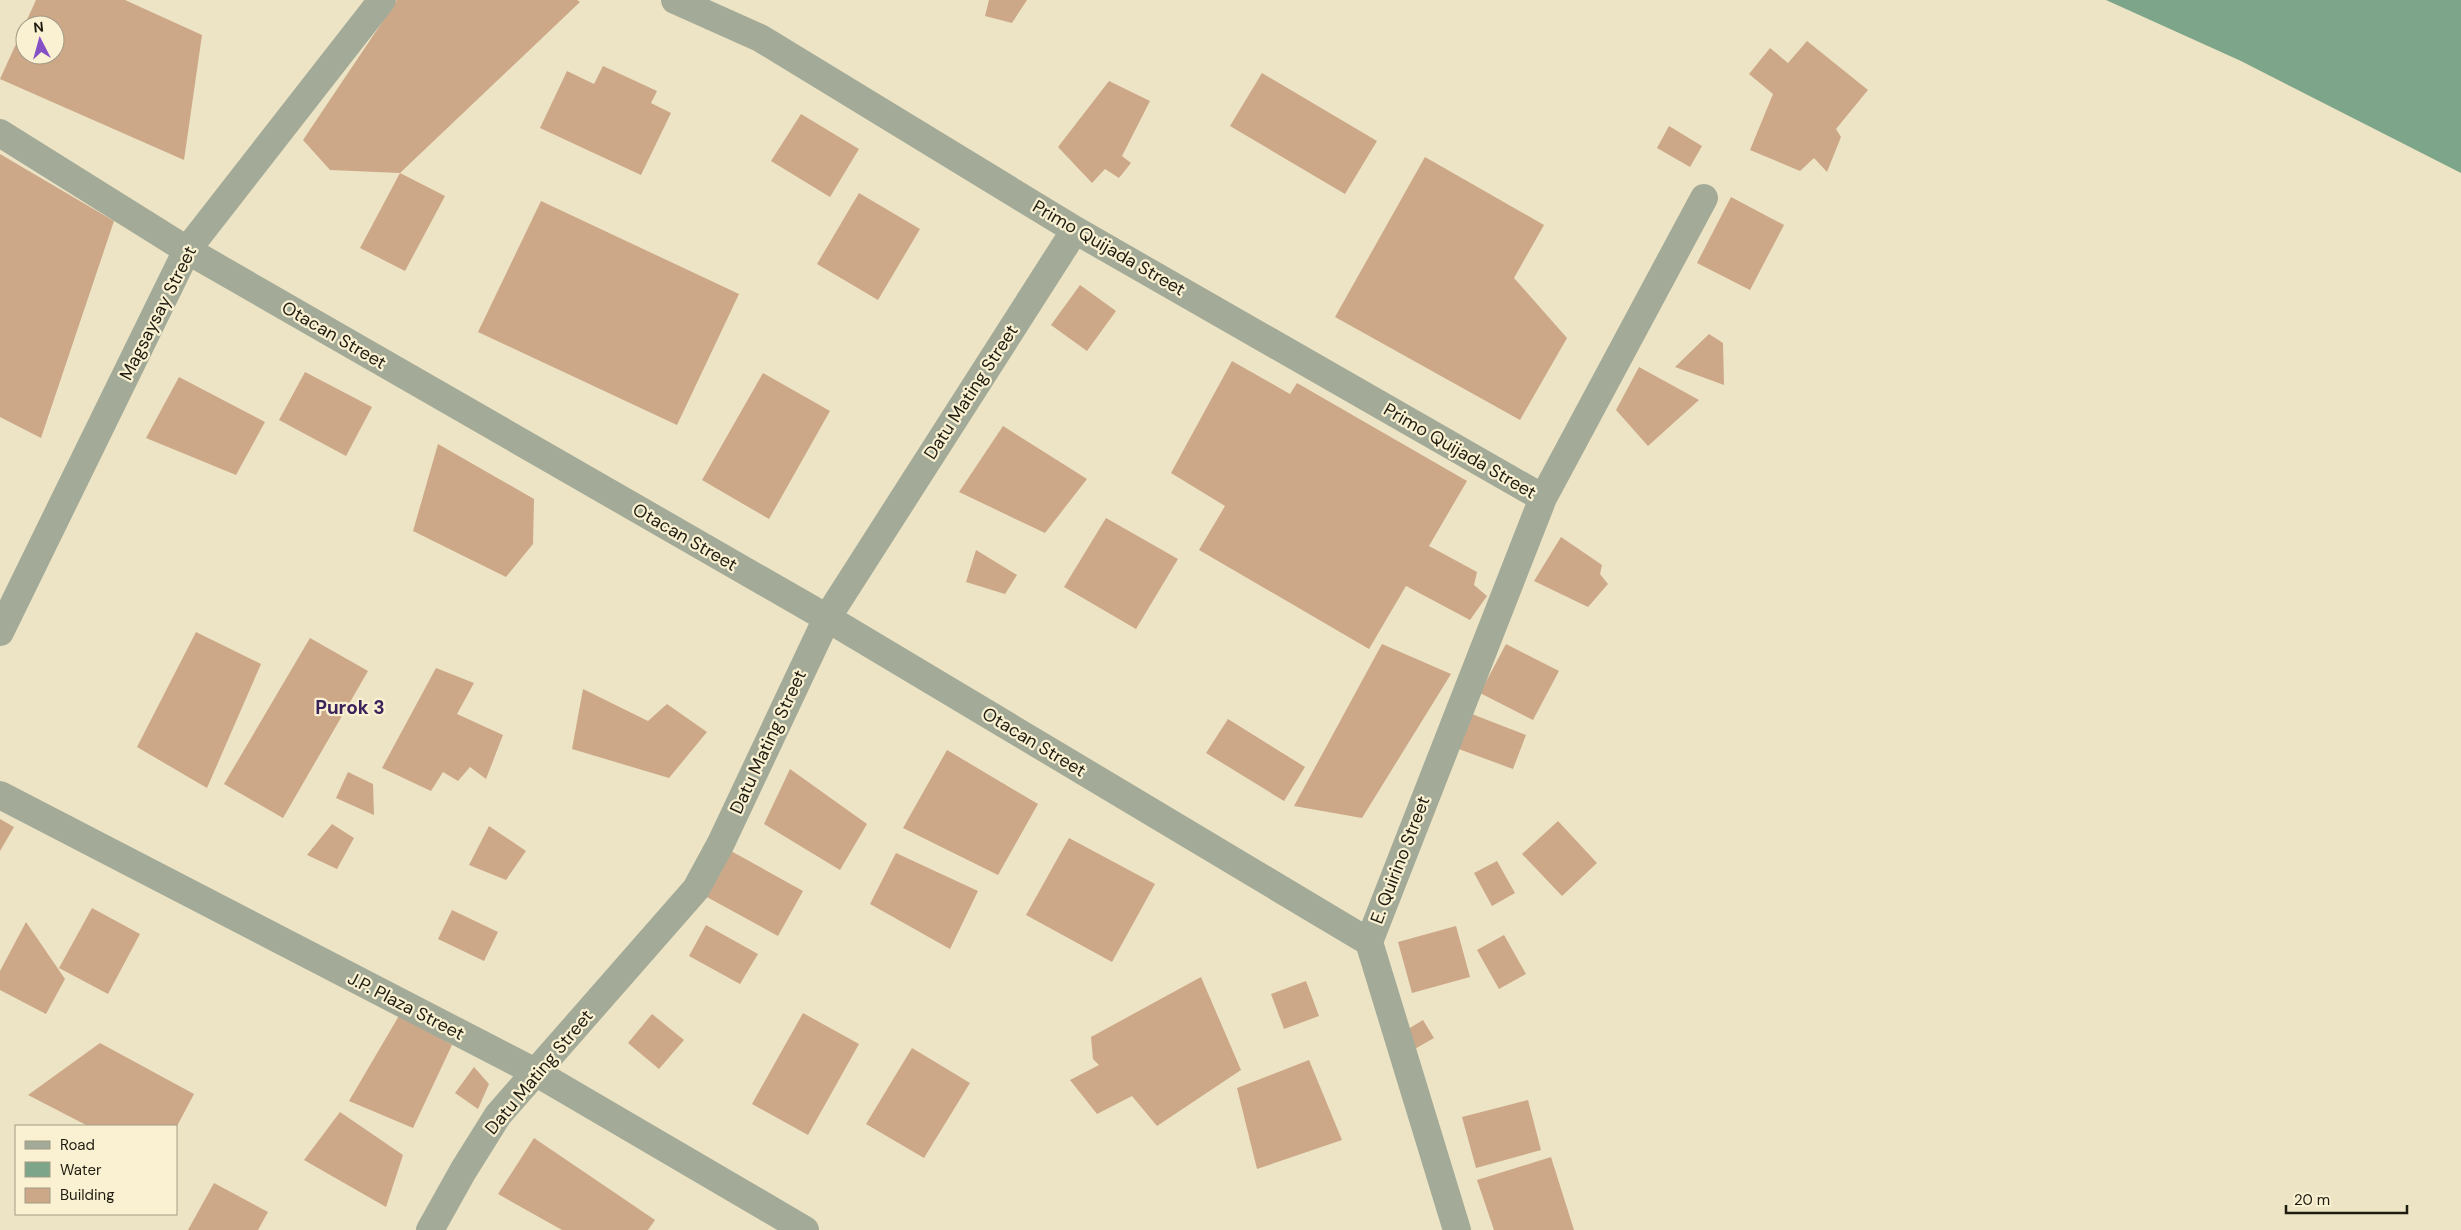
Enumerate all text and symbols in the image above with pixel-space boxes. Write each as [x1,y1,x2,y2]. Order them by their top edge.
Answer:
north arrow [15,15,65,65]
text: N [33,18,45,37]
street label: Primo Quijada Street [1028,194,1190,302]
street label: Magsaysay Street [114,242,202,384]
street label: Otacan Street [277,295,391,375]
street label: Datu Mating Street [918,320,1024,464]
street label: Primo Quijada Street [1379,397,1541,505]
street label: Otacan Street [628,497,742,577]
street label: Datu Mating Street [724,666,812,818]
district label: Purok 3 [315,695,385,720]
street label: Otacan Street [978,702,1090,782]
street label: E. Quirino Street [1365,793,1435,927]
street label: J.P. Plaza Street [344,966,468,1046]
street label: Datu Mating Street [480,1004,598,1140]
legend [15,1125,178,1215]
text: Road [60,1135,95,1155]
text: Water [60,1160,102,1180]
scale bar [2286,1182,2407,1214]
text: Building [60,1185,115,1205]
text: 20 m [2294,1190,2330,1210]

